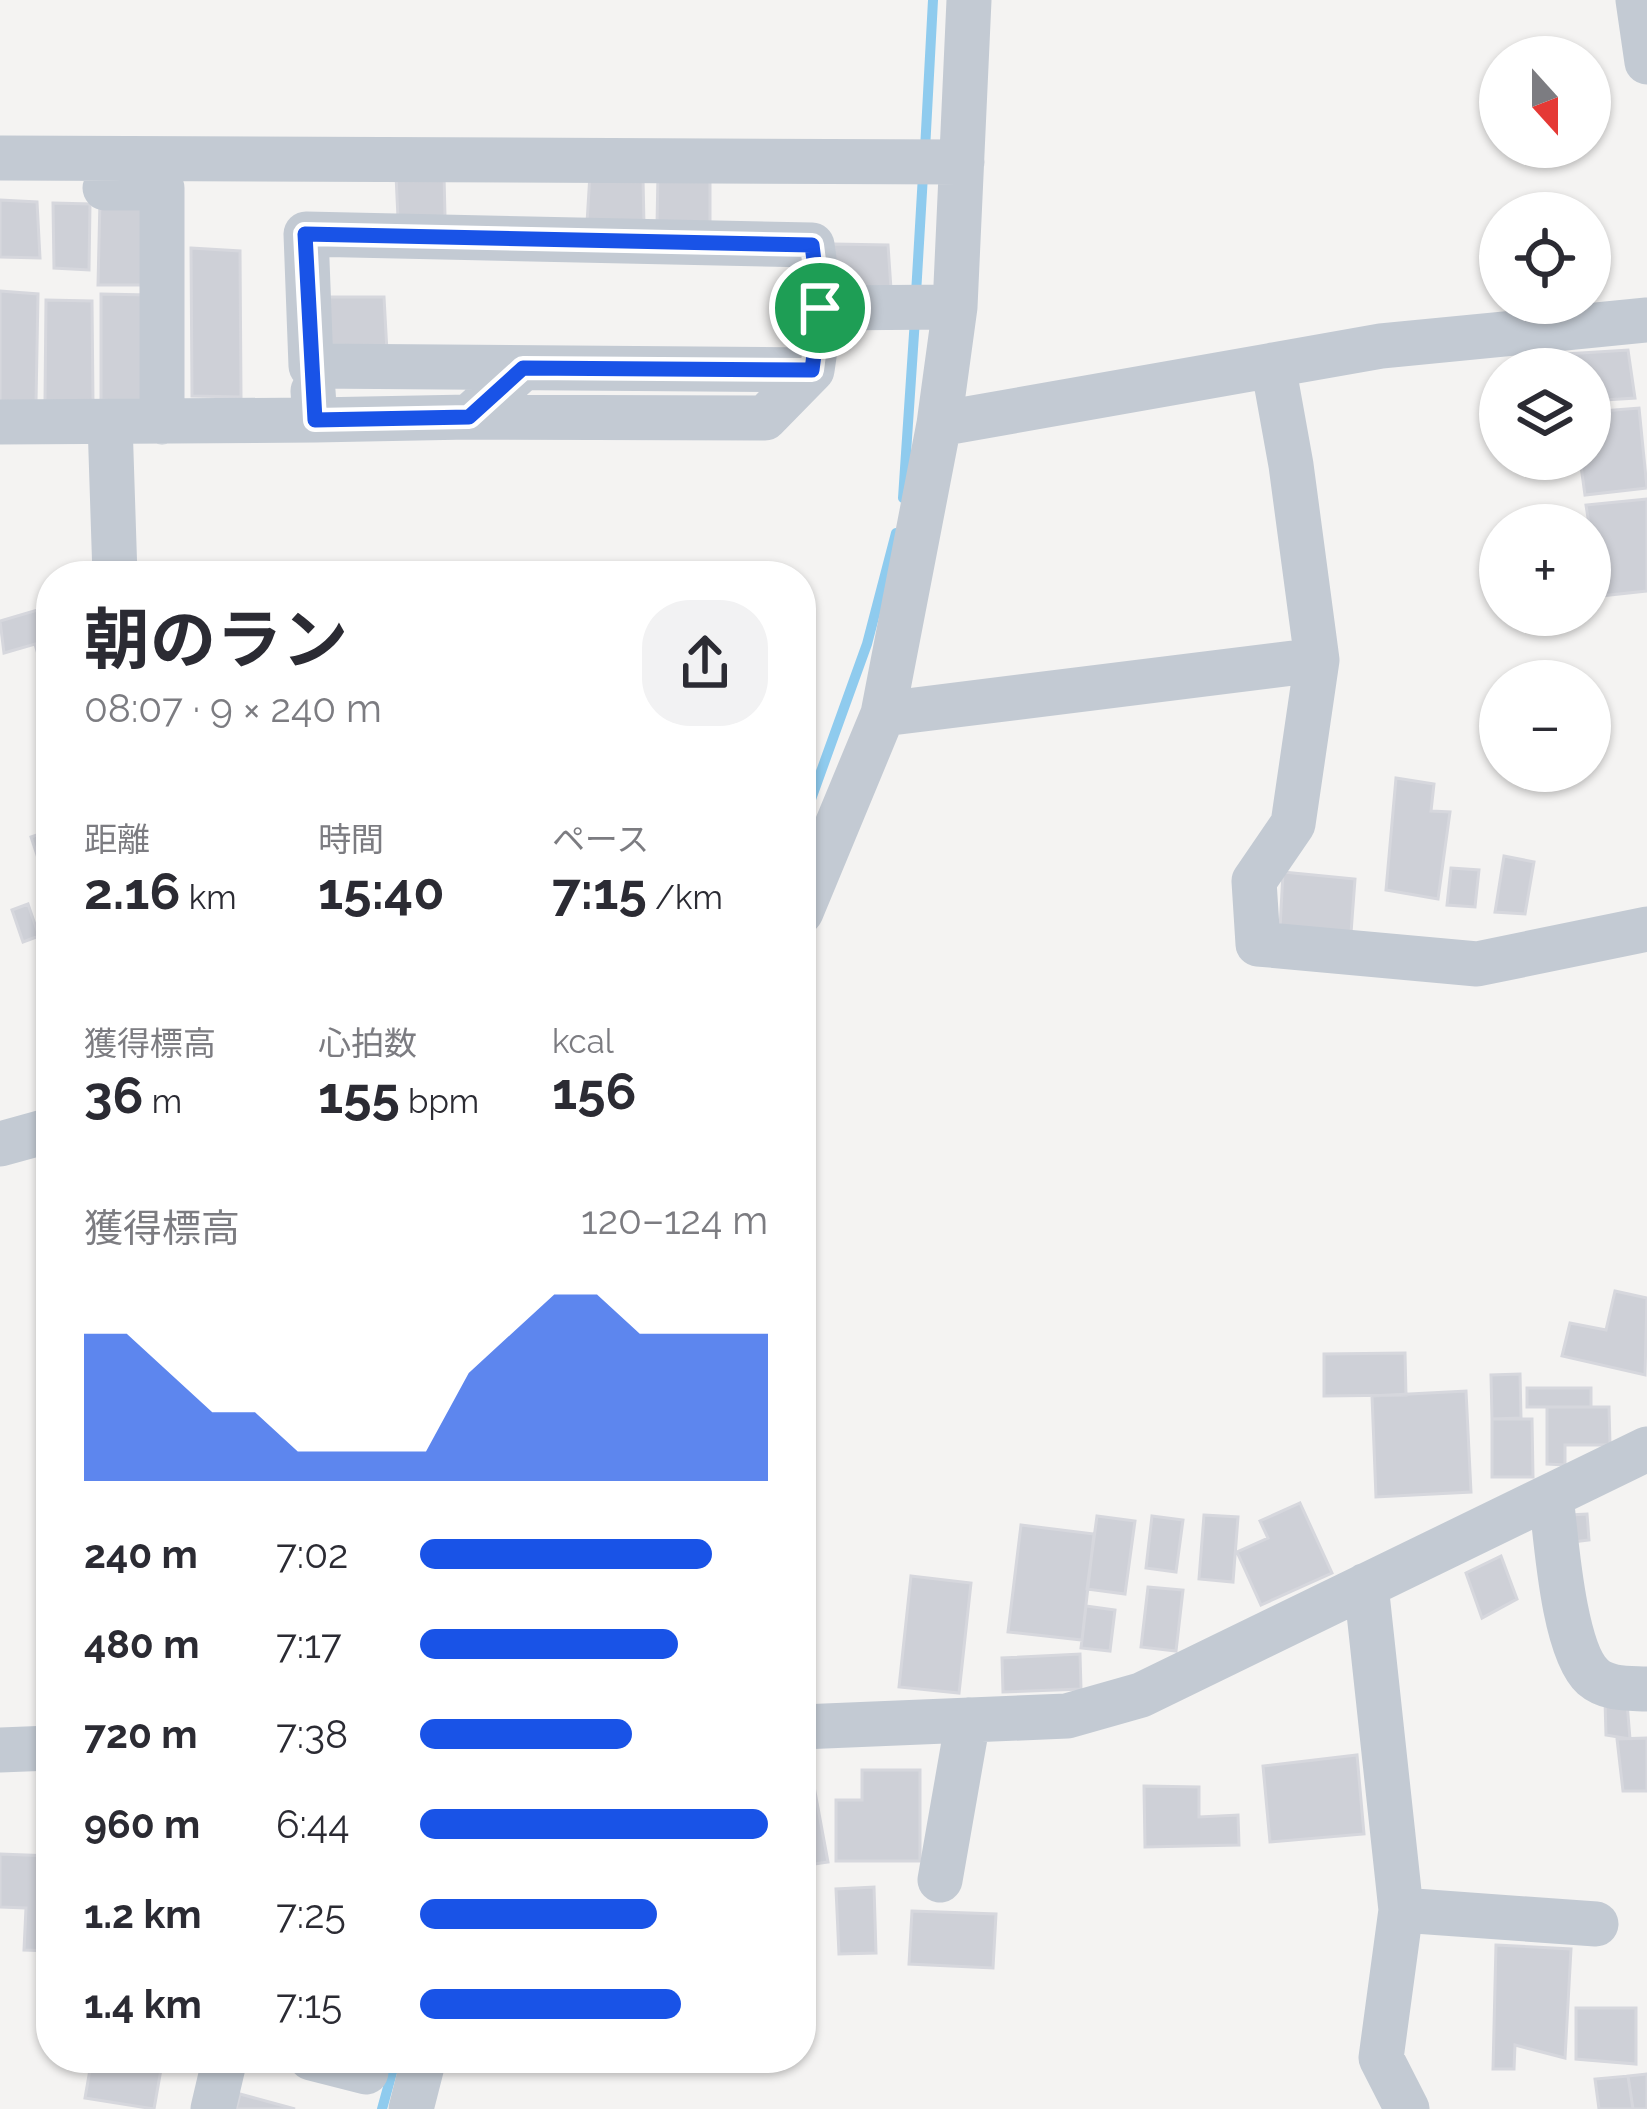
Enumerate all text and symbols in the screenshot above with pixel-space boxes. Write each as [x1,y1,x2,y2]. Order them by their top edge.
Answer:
north arrow [1479,36,1611,168]
map controls [1479,36,1611,792]
button: locate [1479,192,1611,324]
pin [769,257,871,359]
icon: arrive [787,275,853,341]
button: layers [1479,348,1611,480]
button: + [1479,504,1611,636]
button: share [642,600,768,726]
text: 朝のラン [84,601,348,678]
button: − [1479,660,1611,792]
text: 08:07 · 9 × 240 m [84,685,382,731]
text: 距離 [84,820,150,859]
text: 時間 [318,820,384,859]
text: ペース [552,820,649,859]
text: 2.16 [84,861,180,921]
text: 15:40 [318,861,444,921]
text: 7:15 [552,861,647,921]
text: km [180,878,237,917]
text: /km [647,878,723,917]
text: kcal [552,1022,614,1061]
text: 獲得標高 [84,1024,216,1063]
text: 心拍数 [318,1024,417,1063]
text: 156 [552,1061,636,1121]
text: 36 [84,1065,143,1125]
text: 155 [318,1065,400,1125]
text: m [143,1082,182,1121]
text: bpm [400,1082,479,1121]
text: 120–124 m [581,1197,768,1243]
text: 獲得標高 [84,1205,240,1251]
text: 240 m [84,1531,198,1577]
text: 7:02 [276,1531,348,1577]
text: 480 m [84,1621,199,1667]
text: 7:17 [276,1621,342,1667]
text: 720 m [84,1711,198,1757]
text: 7:38 [276,1711,348,1757]
text: 960 m [84,1801,200,1847]
text: 6:44 [276,1801,349,1847]
text: 1.2 km [84,1891,201,1937]
text: 7:25 [276,1891,346,1937]
text: 1.4 km [84,1981,202,2027]
text: 7:15 [276,1981,342,2027]

